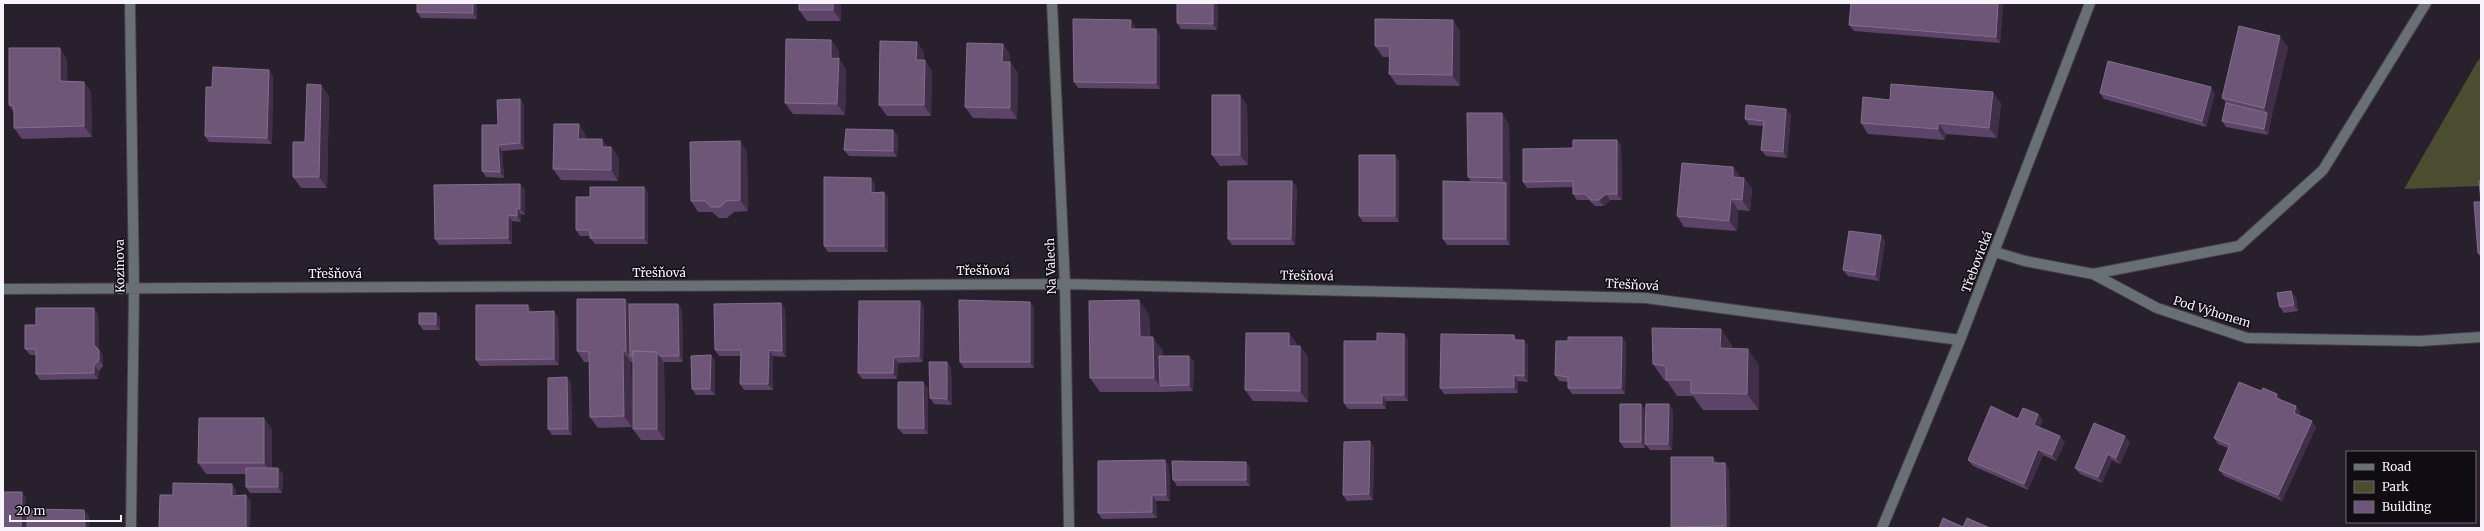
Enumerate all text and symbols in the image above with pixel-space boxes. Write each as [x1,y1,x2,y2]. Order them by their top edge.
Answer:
street label: Třebovická [1958,228,1995,295]
street label: Kozinova [112,238,127,293]
street label: Na Valech [1042,238,1059,294]
street label: Třešňová [956,263,1010,278]
street label: Třešňová [632,265,686,280]
street label: Třešňová [308,266,362,281]
street label: Třešňová [1280,268,1335,283]
street label: Třešňová [1605,276,1660,293]
street label: Pod Výhonem [2172,293,2253,330]
legend [2346,451,2476,523]
text: Road [2382,459,2411,474]
text: Park [2382,479,2409,494]
scale bar [10,497,121,523]
text: Building [2382,499,2432,514]
text: 20 m [16,503,45,518]

